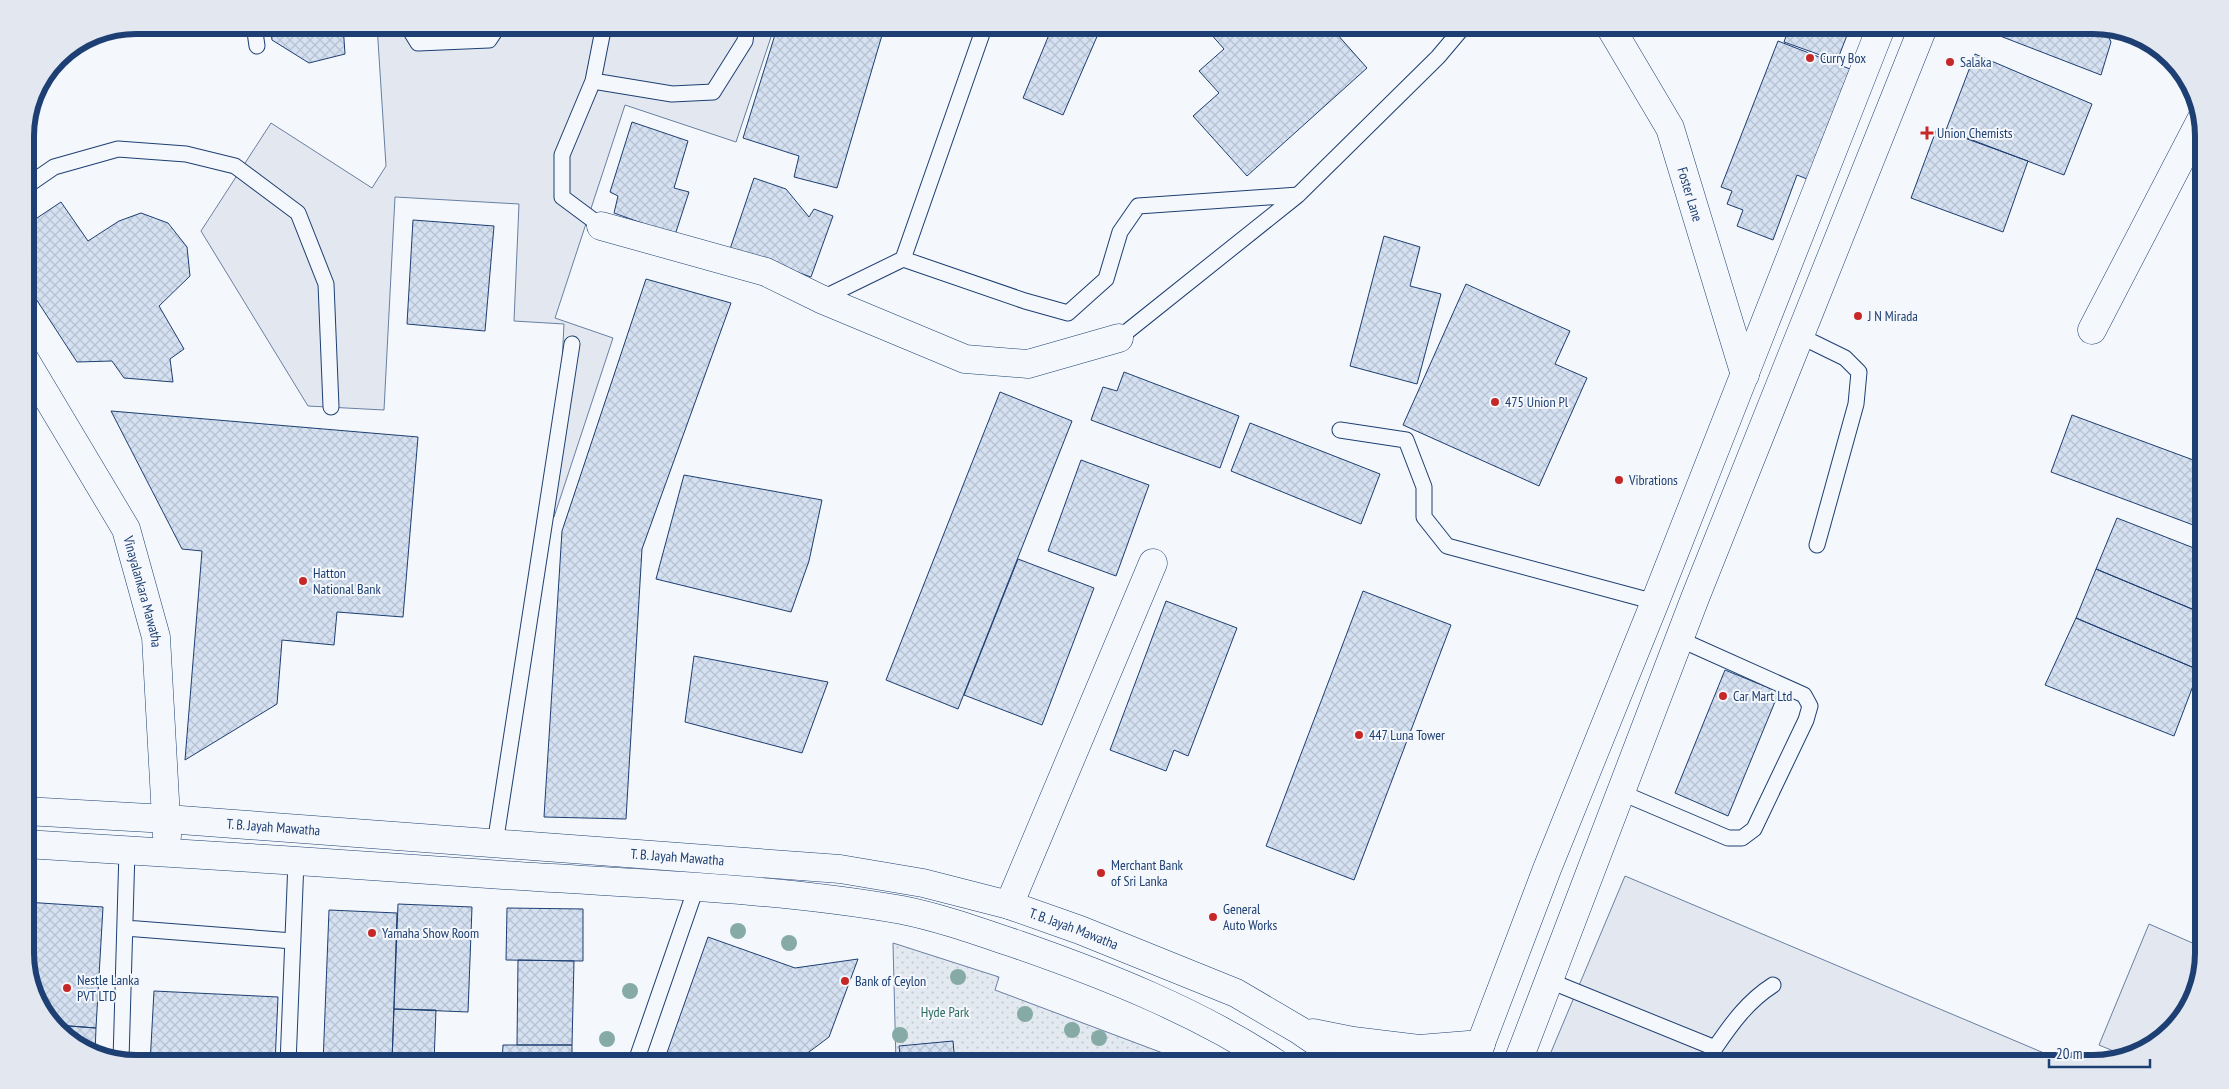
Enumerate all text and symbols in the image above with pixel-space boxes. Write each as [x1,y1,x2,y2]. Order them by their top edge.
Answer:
place label: Curry Box [1820,49,1866,67]
marker: Curry Box [1804,52,1816,64]
place label: Salaka [1960,53,1992,71]
marker: Salaka [1944,56,1956,68]
place label: Union Chemists [1937,124,2013,142]
marker: Union Chemists [1921,127,1933,139]
street label: Foster Lane [1673,165,1707,224]
place label: J N Mirada [1867,307,1918,325]
marker: J N Mirada [1852,310,1864,322]
place label: 475 Union Pl [1505,393,1569,411]
marker: 475 Union Pl [1489,396,1501,408]
place label: Vibrations [1628,471,1678,489]
marker: Vibrations [1613,474,1625,486]
street label: Vinayalankara Mawatha [119,533,166,648]
place label: Hatton National Bank [313,564,381,598]
marker: Hatton National Bank [297,575,309,587]
place label: Car Mart Ltd [1733,687,1792,705]
marker: Car Mart Ltd [1717,690,1729,702]
place label: 447 Luna Tower [1369,726,1445,744]
marker: 447 Luna Tower [1353,729,1365,741]
street label: T. B. Jayah Mawatha [226,814,321,839]
street label: T. B. Jayah Mawatha [630,844,725,869]
place label: Merchant Bank of Sri Lanka [1111,856,1184,890]
marker: Merchant Bank of Sri Lanka [1095,867,1107,879]
place label: General Auto Works [1223,900,1277,934]
street label: T. B. Jayah Mawatha [1027,904,1121,954]
marker: General Auto Works [1207,911,1219,923]
place label: Yamaha Show Room [382,924,479,942]
marker: Yamaha Show Room [366,927,378,939]
place label: Nestle Lanka PVT LTD [77,971,139,1005]
place label: Bank of Ceylon [855,972,926,990]
marker: Bank of Ceylon [839,975,851,987]
marker: Nestle Lanka PVT LTD [61,982,73,994]
park label: Hyde Park [921,1003,970,1021]
scale bar [2049,1036,2150,1068]
text: 20 m [2056,1044,2082,1063]

